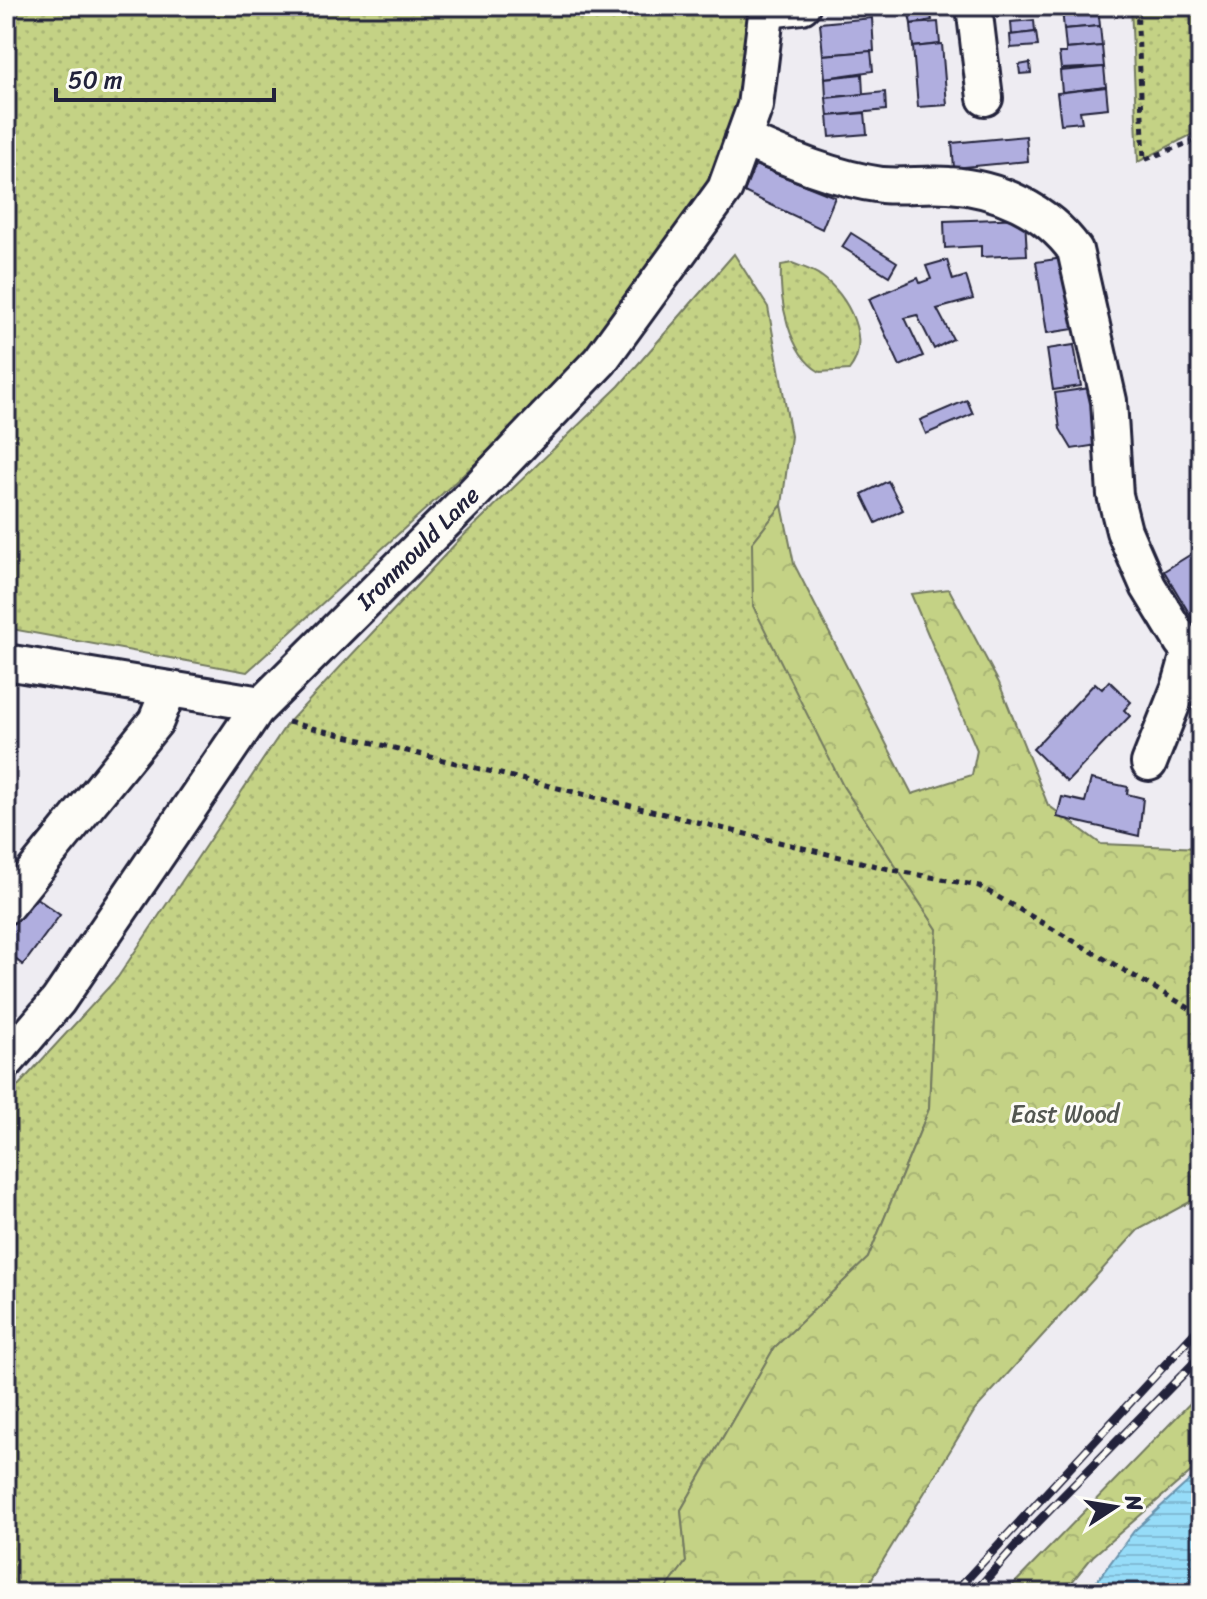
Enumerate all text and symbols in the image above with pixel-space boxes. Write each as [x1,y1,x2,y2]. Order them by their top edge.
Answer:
scale bar [56,52,274,102]
text: 50 m [68,59,123,101]
street label: Ironmould Lane [345,476,490,621]
park label: East Wood [1011,1093,1121,1135]
north arrow [1075,1467,1155,1547]
text: N [1113,1490,1155,1515]

